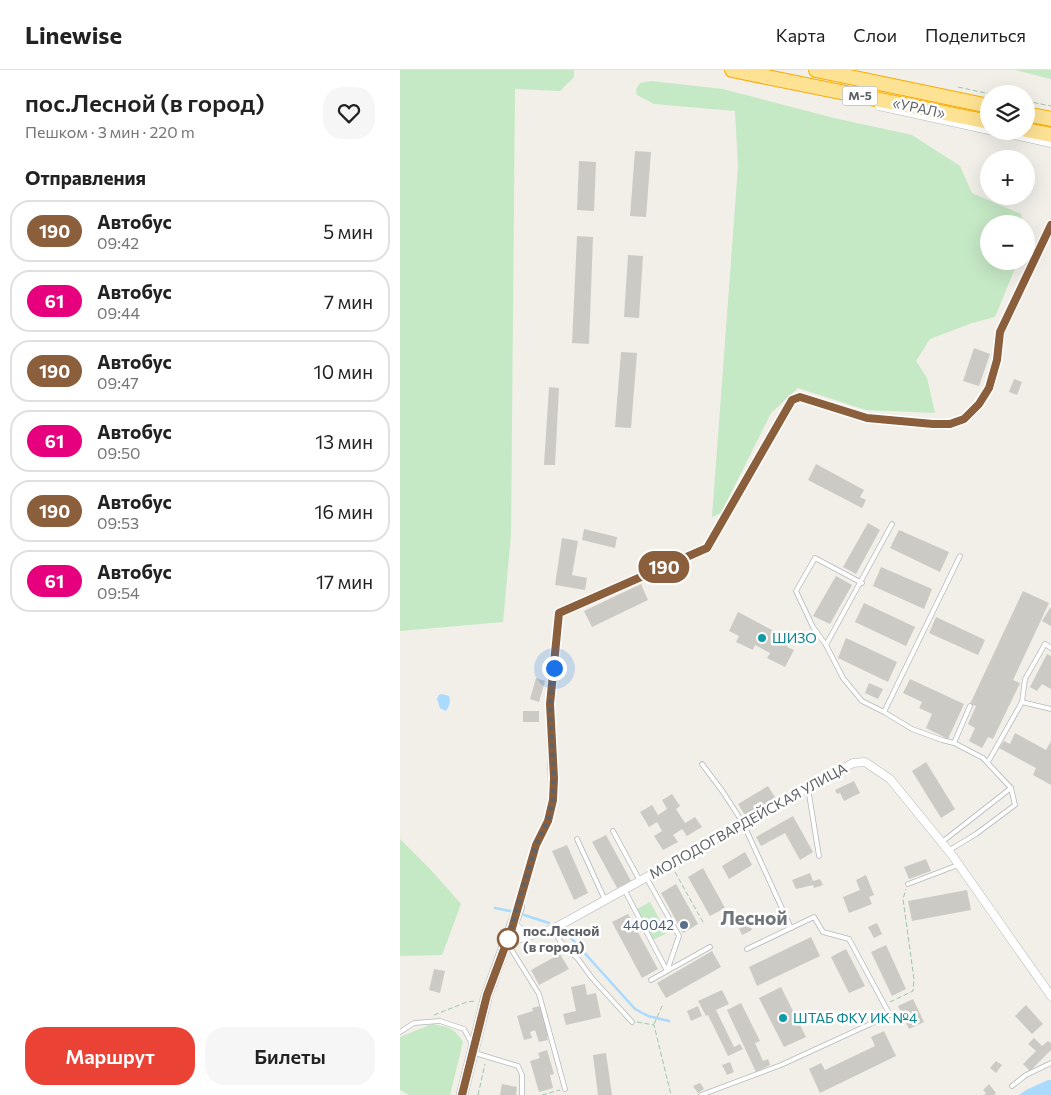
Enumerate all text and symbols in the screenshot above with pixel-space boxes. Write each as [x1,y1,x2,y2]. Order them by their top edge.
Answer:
text: Linewise [25,20,122,49]
text: Карта [776,24,825,46]
text: Слои [853,24,897,46]
text: Поделиться [925,24,1026,46]
map controls [980,85,1035,270]
button: layers [980,85,1035,140]
road number: М-5 [842,86,878,106]
button: heart [323,87,375,139]
text: пос.Лесной (в город) [25,88,265,117]
street label: «УРАЛ» [891,94,947,121]
text: Пешком · 3 мин · 220 m [25,122,195,141]
button: + [980,150,1035,205]
text: Отправления [25,166,146,189]
text: Автобус [97,210,172,233]
button: − [980,215,1035,270]
text: 190 [39,220,70,242]
text: 5 мин [323,220,373,243]
text: 09:42 [97,233,139,252]
text: Автобус [97,280,172,303]
text: 61 [45,290,64,312]
text: 7 мин [324,290,373,313]
text: 09:44 [97,303,140,322]
text: Автобус [97,350,172,373]
text: 190 [39,360,70,382]
text: 10 мин [314,360,373,383]
text: 09:47 [97,373,139,392]
text: Автобус [97,420,172,443]
text: 61 [45,430,64,452]
text: 13 мин [315,430,373,453]
text: 09:50 [97,443,141,462]
text: Автобус [97,490,172,513]
text: 190 [39,500,70,522]
text: 16 мин [314,500,373,523]
text: 09:53 [97,513,139,532]
line badge: 190 [635,551,693,583]
text: 190 [648,556,680,578]
text: Автобус [97,560,172,583]
text: 61 [45,570,64,592]
text: 17 мин [316,570,373,593]
text: 09:54 [97,583,140,602]
place label: ШИЗО [772,629,817,646]
marker: ШИЗО [756,632,768,644]
your location [542,656,567,681]
street label: МОЛОДОГВАРДЕЙСКАЯ УЛИЦА [646,759,850,882]
district label: Лесной [720,906,788,929]
place label: 440042 [623,916,674,933]
marker: 440042 [678,919,690,931]
place label: пос.Лесной (в город) [523,922,599,955]
marker: пос.Лесной (в город) [497,928,519,950]
place label: ШТАБ ФКУ ИК №4 [793,1009,918,1026]
marker: ШТАБ ФКУ ИК №4 [777,1012,789,1024]
button: Маршрут [25,1027,195,1085]
button: Билеты [205,1027,375,1085]

